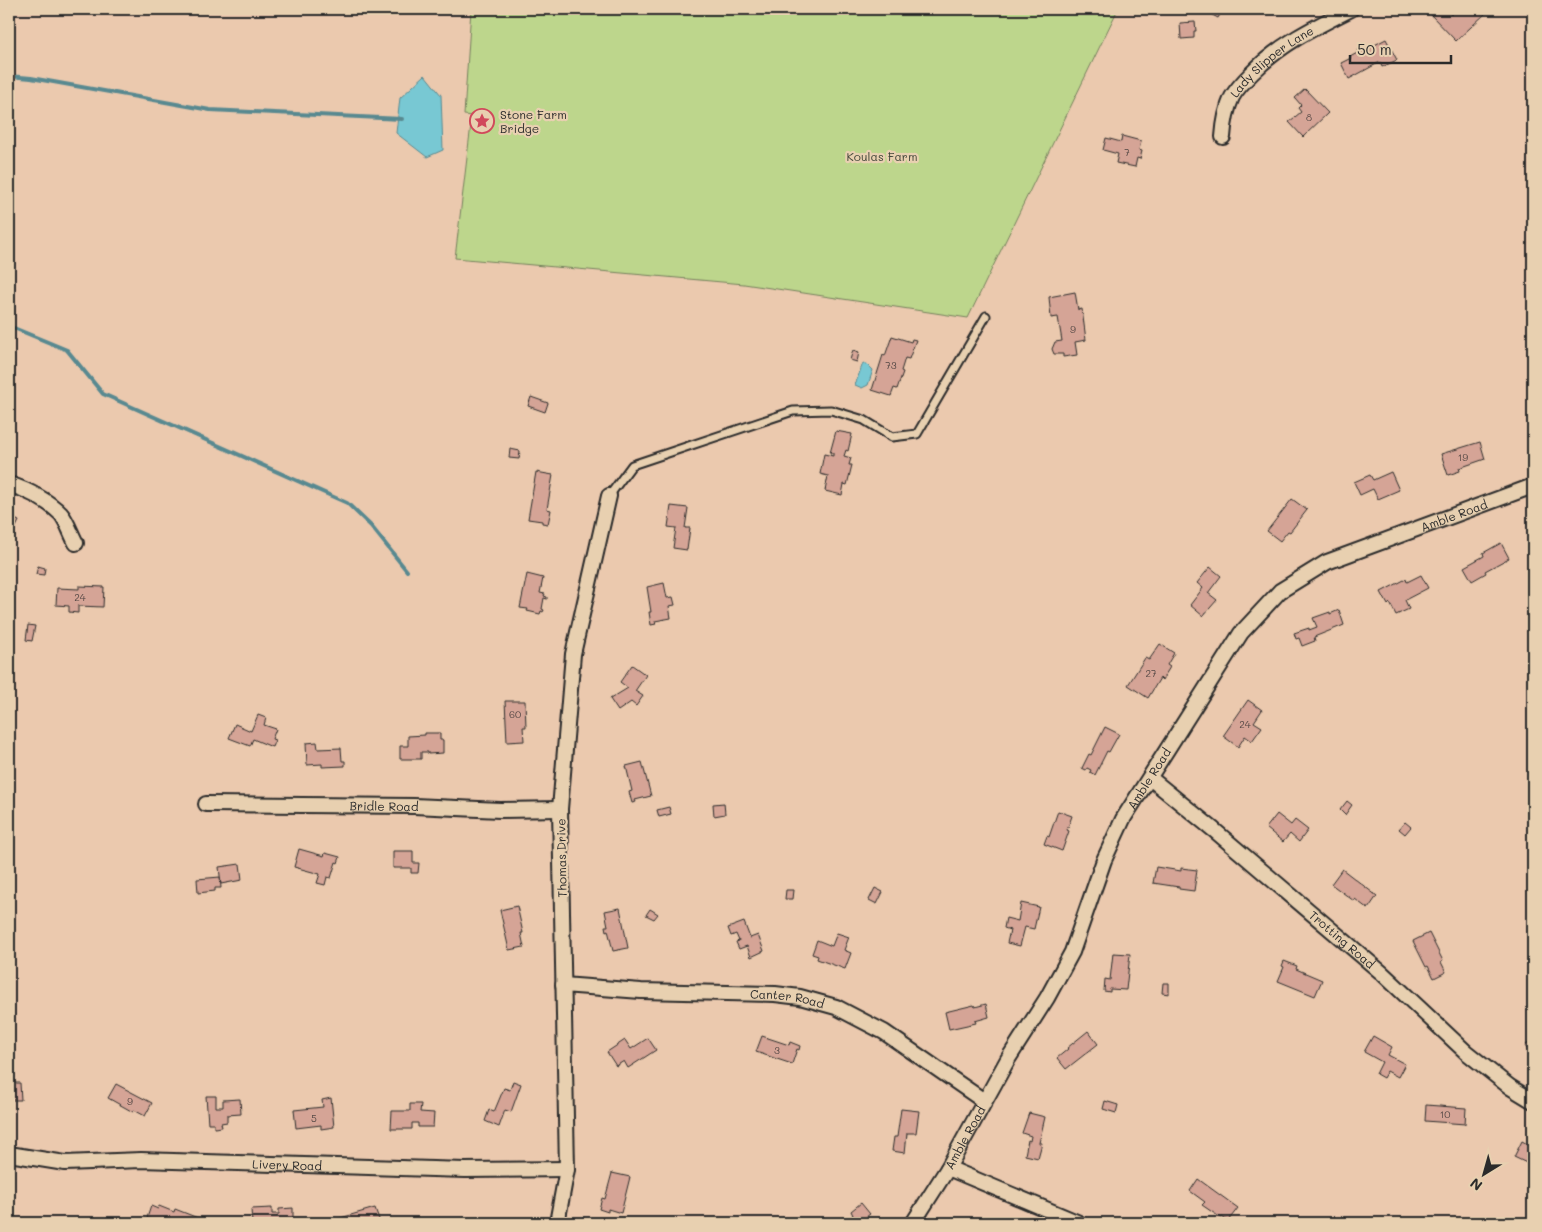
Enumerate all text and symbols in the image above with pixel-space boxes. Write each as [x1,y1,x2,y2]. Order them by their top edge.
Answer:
street label: Lady Slipper Lane [1226,22,1316,100]
scale bar [1350,32,1451,64]
text: 50 m [1357,39,1392,59]
place label: Stone Farm Bridge [500,106,567,136]
place icon: Stone Farm Bridge [469,108,495,134]
house number: 8 [1306,110,1312,124]
house number: 7 [1124,145,1130,159]
park label: Koulas Farm [847,148,917,164]
house number: 9 [1070,322,1076,336]
house number: 73 [885,358,897,372]
house number: 19 [1458,450,1468,464]
street label: Amble Road [1418,495,1490,535]
house number: 24 [74,590,86,604]
house number: 27 [1145,666,1157,680]
house number: 60 [509,707,521,721]
house number: 24 [1239,717,1251,731]
street label: Amble Road [1123,744,1174,812]
street label: Bridle Road [349,797,419,814]
street label: Thomas Drive [552,818,570,898]
street label: Trotting Road [1306,907,1379,972]
street label: Canter Road [750,985,827,1012]
house number: 3 [774,1043,780,1057]
house number: 9 [127,1094,133,1108]
street label: Amble Road [941,1103,989,1172]
house number: 10 [1440,1107,1450,1121]
house number: 5 [311,1111,317,1125]
north arrow [1460,1150,1510,1200]
street label: Livery Road [252,1155,323,1174]
text: N [1466,1174,1486,1196]

